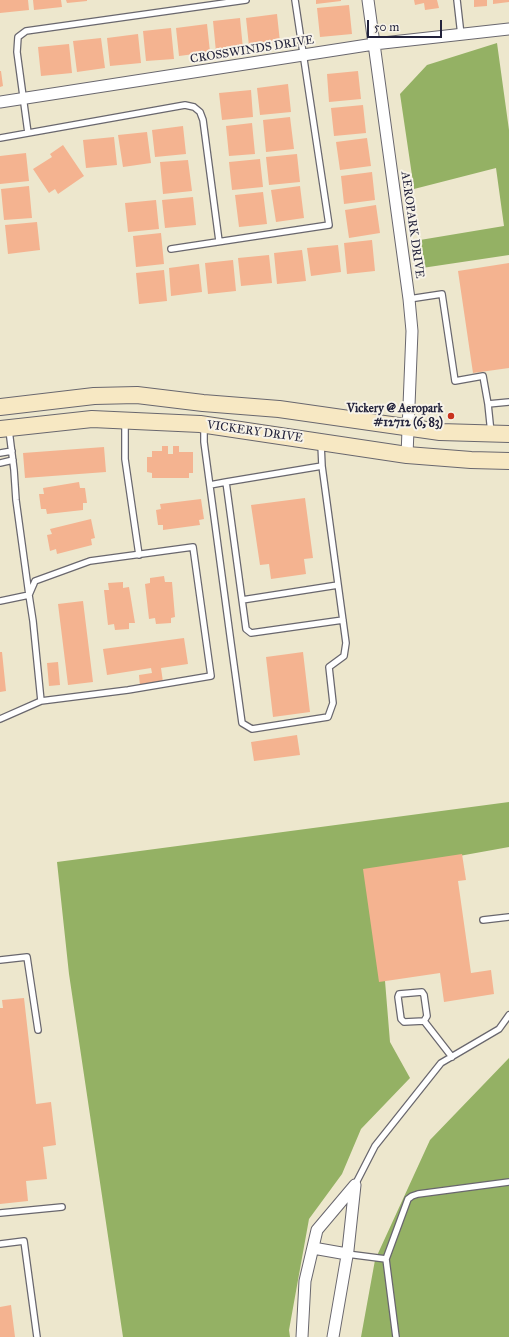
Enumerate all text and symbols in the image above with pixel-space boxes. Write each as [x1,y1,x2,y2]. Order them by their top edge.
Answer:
scale bar [369,12,444,38]
text: 50 m [374,20,399,34]
street label: CROSSWINDS DRIVE [189,33,315,67]
street label: AEROPARK DRIVE [397,171,427,279]
place label: Vickery @ Aeropark #12712 (6, 83) [347,402,443,430]
marker: Vickery @ Aeropark #12712 (6, 83) [446,411,456,421]
street label: VICKERY DRIVE [206,418,304,446]

